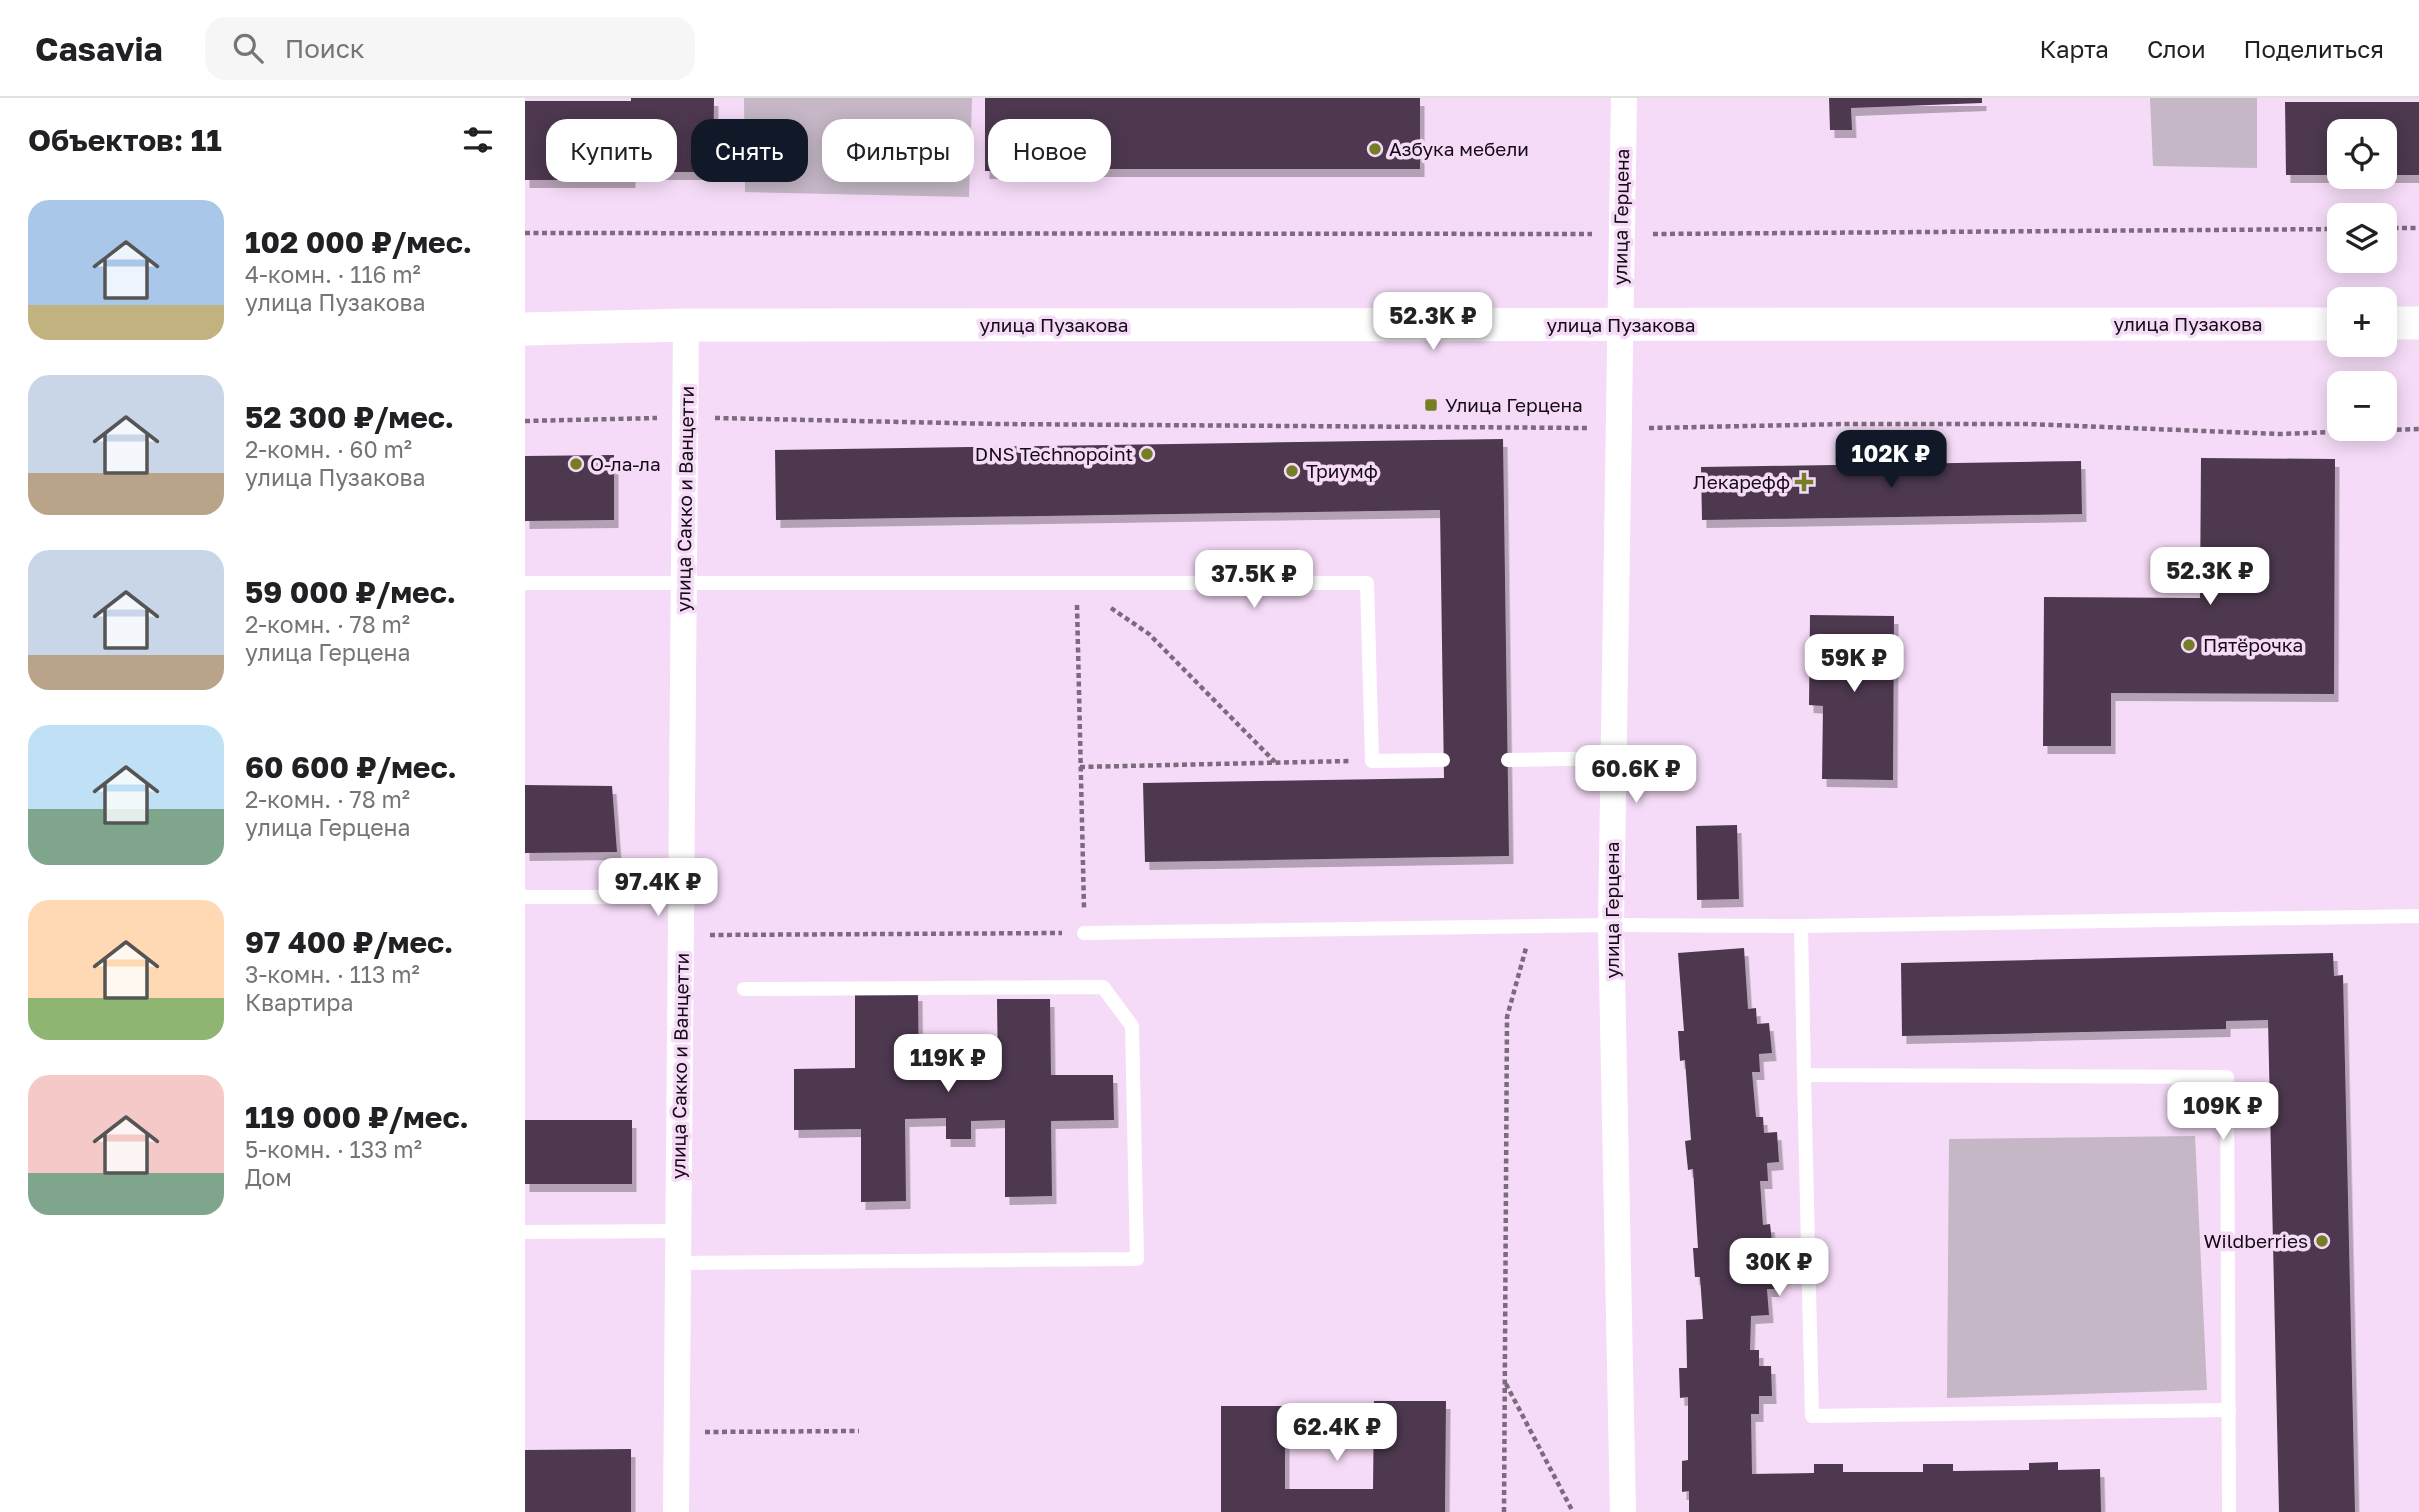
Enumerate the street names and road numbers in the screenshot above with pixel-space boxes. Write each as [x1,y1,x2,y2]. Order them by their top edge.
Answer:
street label: улица Герцена [1608,148,1633,286]
street label: улица Пузакова [2113,312,2263,335]
street label: улица Пузакова [979,313,1129,336]
street label: улица Пузакова [1546,313,1696,336]
street label: улица Сакко и Ванцетти [671,386,698,612]
street label: улица Герцена [1600,842,1623,978]
street label: улица Сакко и Ванцетти [666,953,693,1179]

